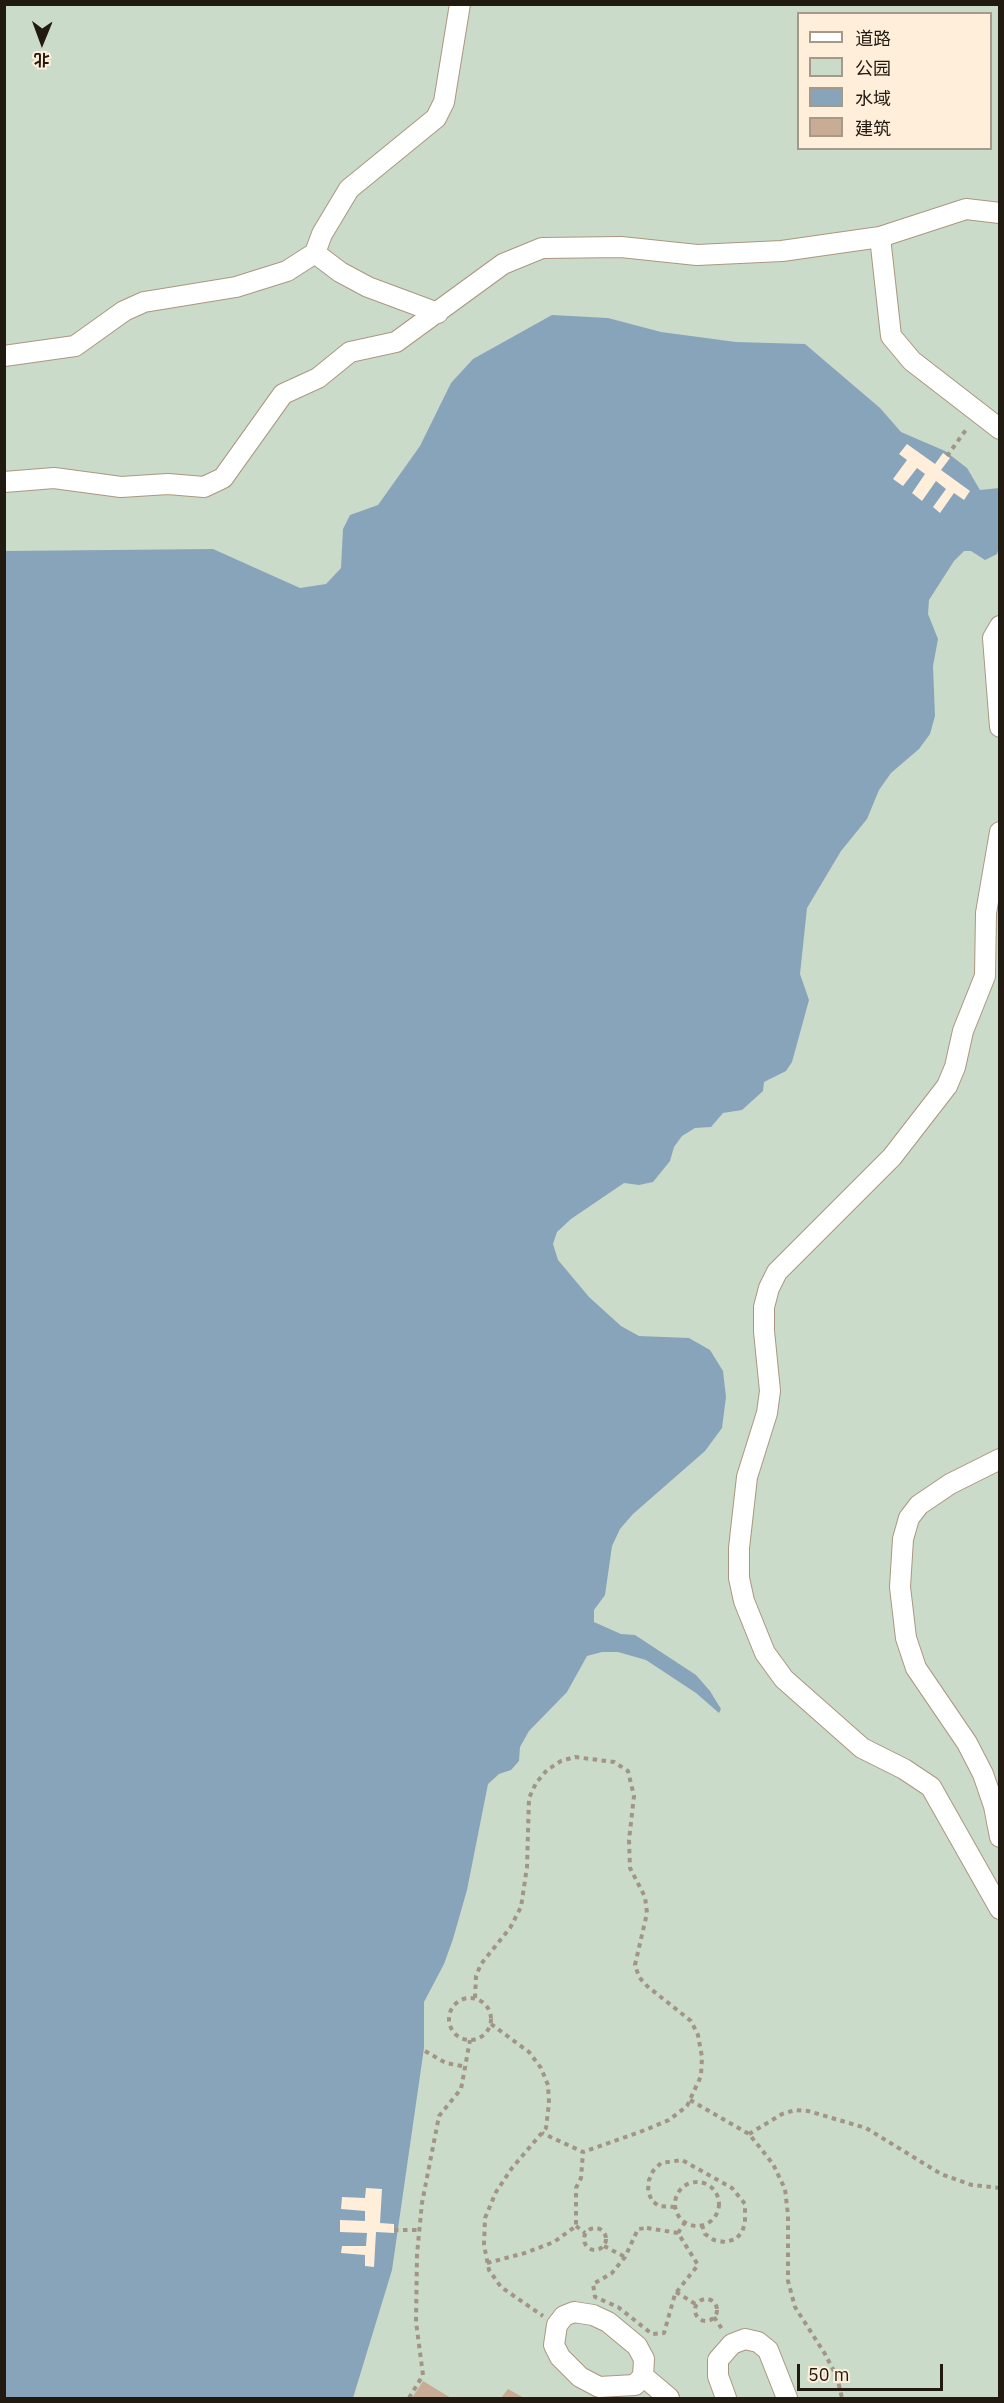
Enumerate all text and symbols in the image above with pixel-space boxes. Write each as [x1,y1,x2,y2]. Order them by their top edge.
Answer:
north arrow [12,12,72,72]
legend [797,12,992,150]
text: 道路 [855,27,891,50]
text: 北 [34,50,50,70]
text: 公园 [855,57,891,80]
text: 水域 [855,87,891,110]
text: 建筑 [855,117,891,140]
scale bar [800,2352,946,2390]
text: 50 m [808,2363,850,2386]

